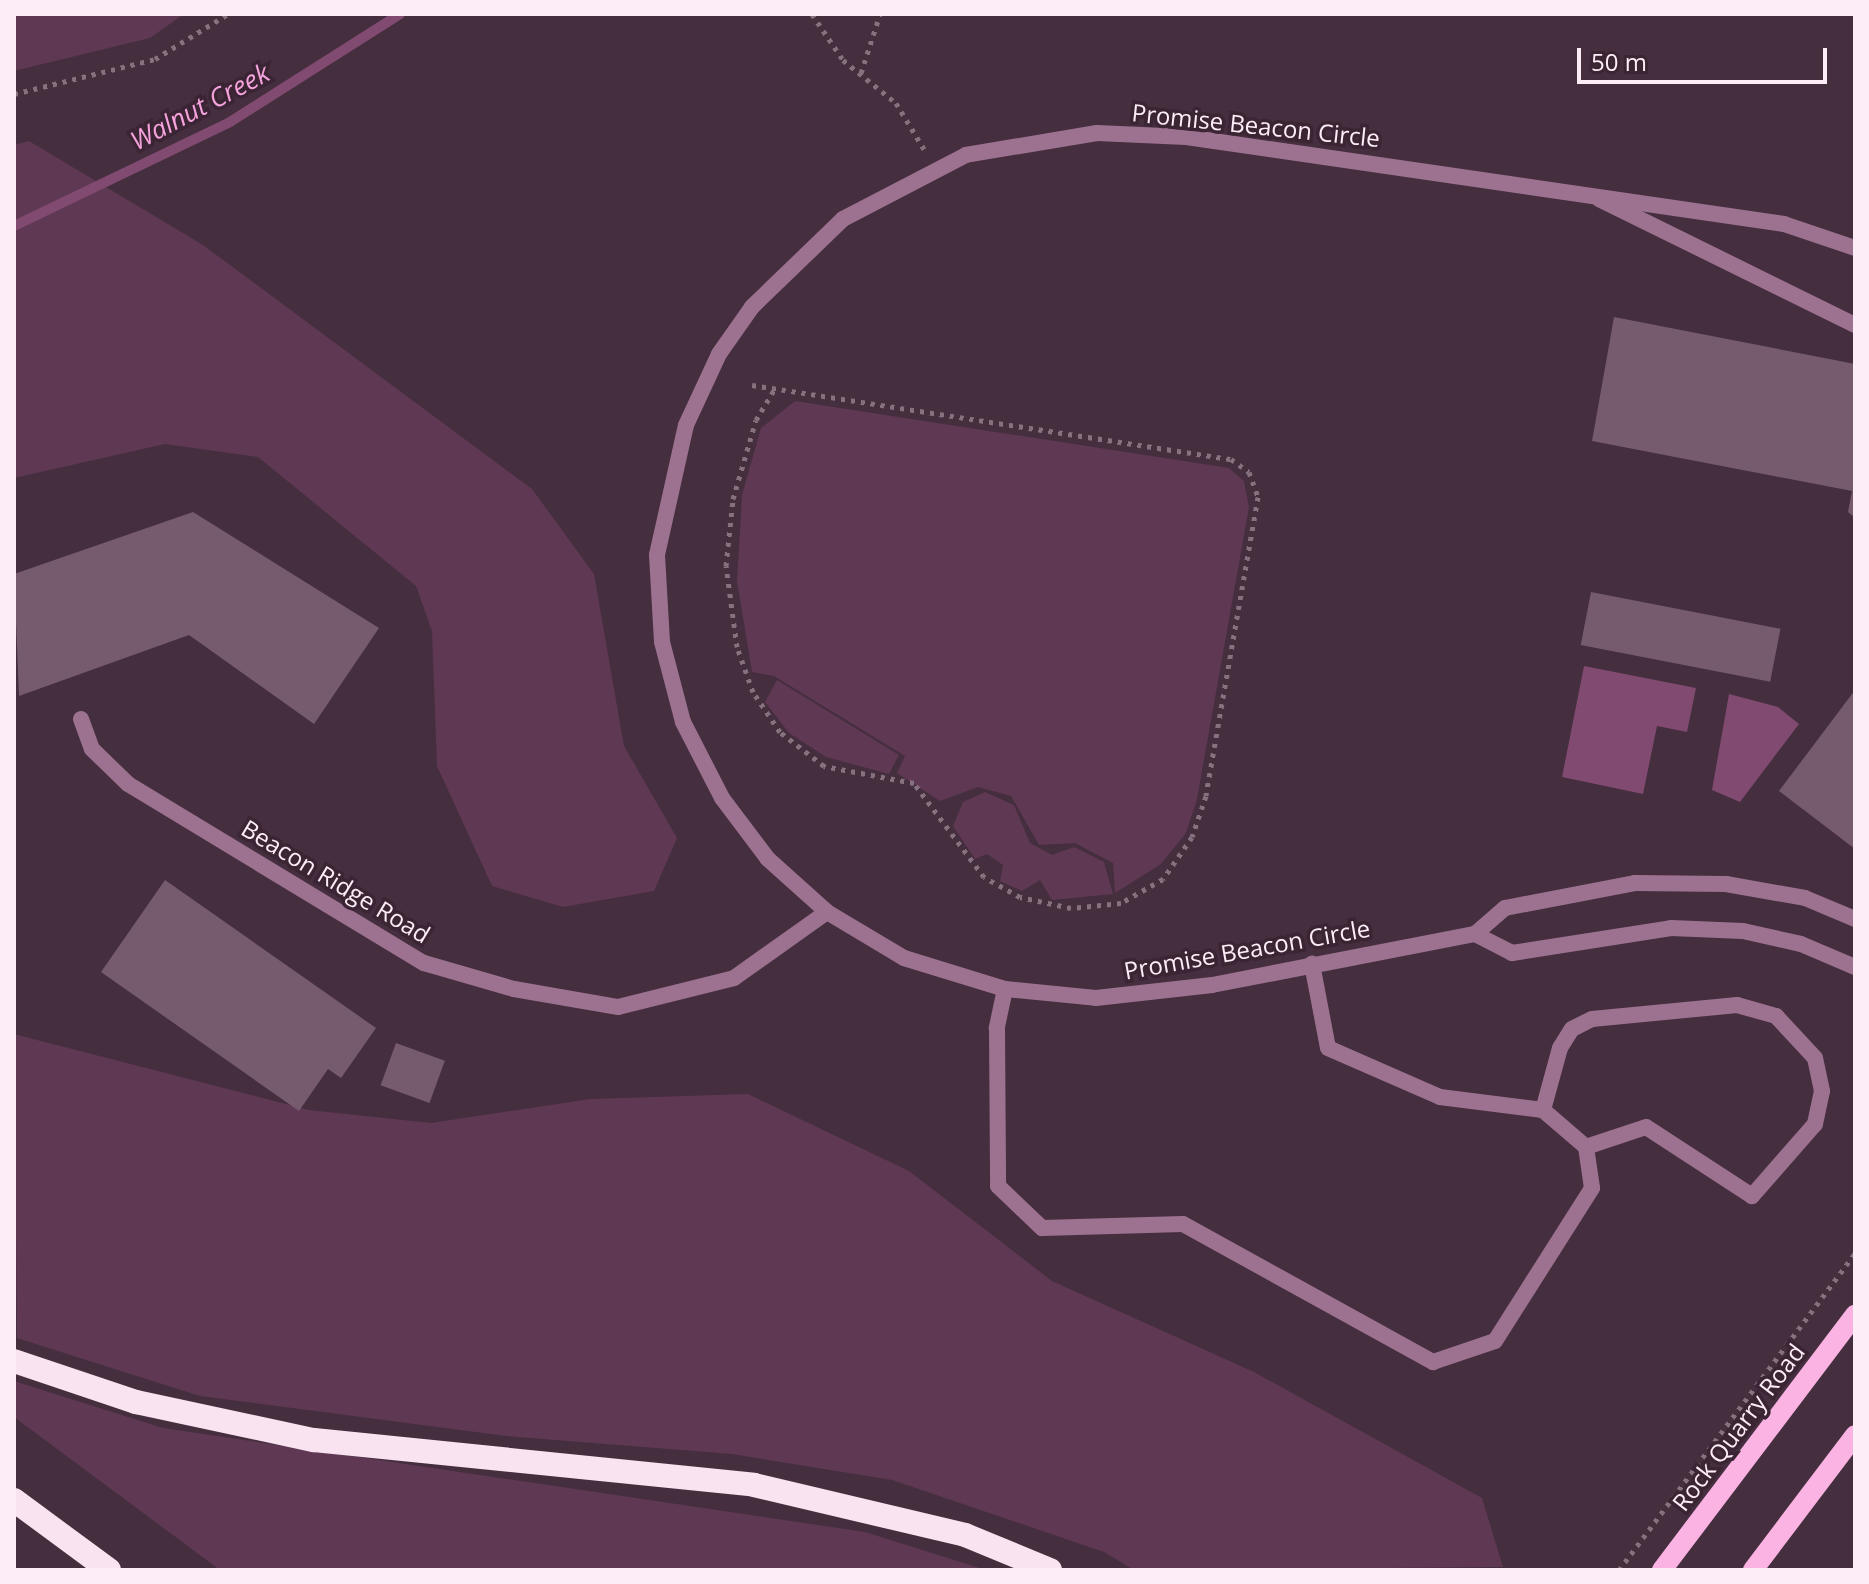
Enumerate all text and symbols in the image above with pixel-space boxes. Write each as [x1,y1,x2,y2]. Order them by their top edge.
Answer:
scale bar [1581,32,1831,82]
text: 50 m [1591,45,1647,78]
water label: Walnut Creek [125,57,275,157]
street label: Promise Beacon Circle [1131,98,1381,152]
street label: Beacon Ridge Road [237,813,435,949]
street label: Promise Beacon Circle [1122,913,1372,985]
street label: Rock Quarry Road [1666,1338,1810,1516]

